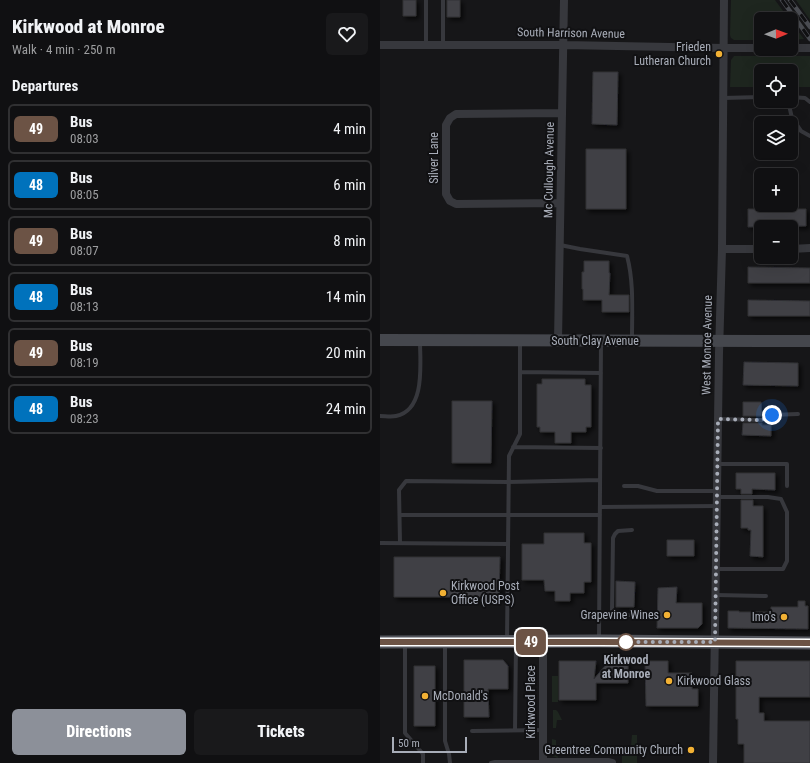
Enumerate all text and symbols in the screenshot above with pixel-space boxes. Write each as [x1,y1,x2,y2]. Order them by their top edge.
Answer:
north arrow [754,12,798,56]
map controls [754,12,798,264]
button: heart [326,13,368,55]
text: Kirkwood at Monroe [12,15,165,38]
street label: South Harrison Avenue [517,25,625,41]
place label: Frieden Lutheran Church [634,40,711,68]
text: Walk · 4 min · 250 m [12,42,116,57]
marker: Frieden Lutheran Church [714,49,724,59]
button: locate [754,64,798,108]
text: Departures [12,77,78,95]
text: Bus [70,113,93,131]
button: layers [754,116,798,160]
text: 4 min [333,120,366,138]
text: 49 [29,121,43,137]
street label: Mc Cullough Avenue [541,121,557,218]
text: 08:03 [70,131,99,146]
street label: Silver Lane [427,132,441,184]
button: + [754,168,798,212]
text: Bus [70,169,93,187]
text: 6 min [333,176,366,194]
text: 48 [29,177,43,193]
text: 08:05 [70,187,99,202]
button: − [754,220,798,264]
text: Bus [70,225,93,243]
text: 8 min [333,232,366,250]
text: 49 [29,233,43,249]
text: 08:07 [70,243,99,258]
text: Bus [70,281,93,299]
text: 14 min [326,288,366,306]
text: 48 [29,289,43,305]
street label: West Monroe Avenue [699,295,715,395]
text: 08:13 [70,299,99,314]
street label: South Clay Avenue [551,334,639,348]
text: Bus [70,337,93,355]
text: 20 min [326,344,366,362]
text: 49 [29,345,43,361]
text: 08:19 [70,355,99,370]
text: Bus [70,393,93,411]
text: 24 min [326,400,366,418]
text: 48 [29,401,43,417]
your location [762,405,782,425]
text: 08:23 [70,411,99,426]
place label: Kirkwood Post Office (USPS) [451,579,520,607]
marker: Kirkwood Post Office (USPS) [438,588,448,598]
place label: Grapevine Wines [580,608,659,622]
marker: Grapevine Wines [662,610,672,620]
place label: Imo's [752,610,776,624]
marker: Imo's [779,612,789,622]
line badge: 49 [513,629,549,655]
marker: Kirkwood at Monroe [617,633,635,651]
text: 49 [524,634,538,650]
place label: Kirkwood at Monroe [602,653,651,681]
street label: Kirkwood Place [524,665,538,739]
place label: Kirkwood Glass [677,674,750,688]
marker: Kirkwood Glass [664,676,674,686]
place label: McDonald's [433,689,488,703]
marker: McDonald's [420,691,430,701]
button: Directions [12,709,186,755]
button: Tickets [194,709,368,755]
scale bar [392,735,467,754]
text: 50 m [398,737,420,750]
place label: Greentree Community Church [544,743,683,757]
marker: Greentree Community Church [686,745,696,755]

